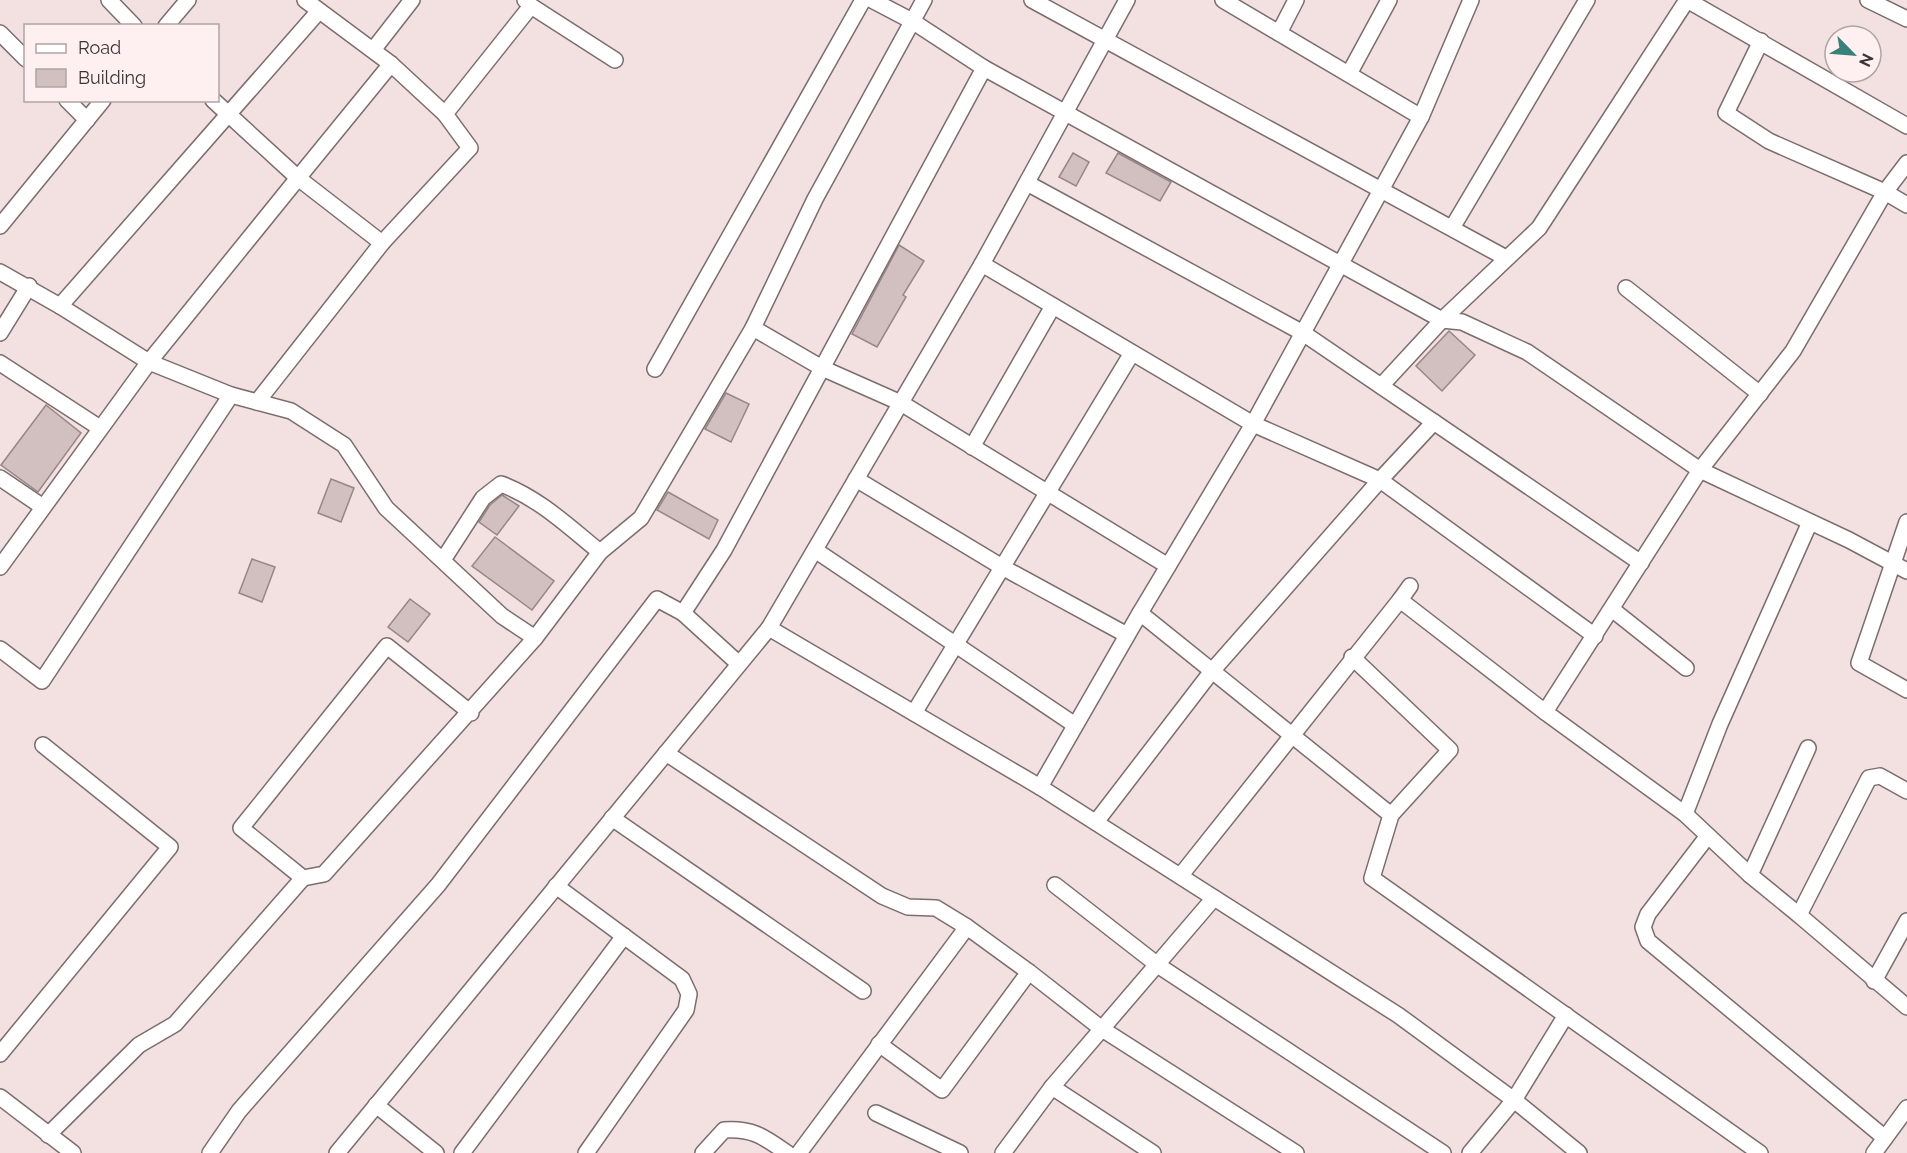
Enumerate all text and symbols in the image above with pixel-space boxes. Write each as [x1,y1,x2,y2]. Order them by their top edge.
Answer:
legend [24,24,219,102]
north arrow [1823,24,1883,84]
text: Road [78,37,121,58]
text: N [1855,51,1877,70]
text: Building [78,67,146,88]

